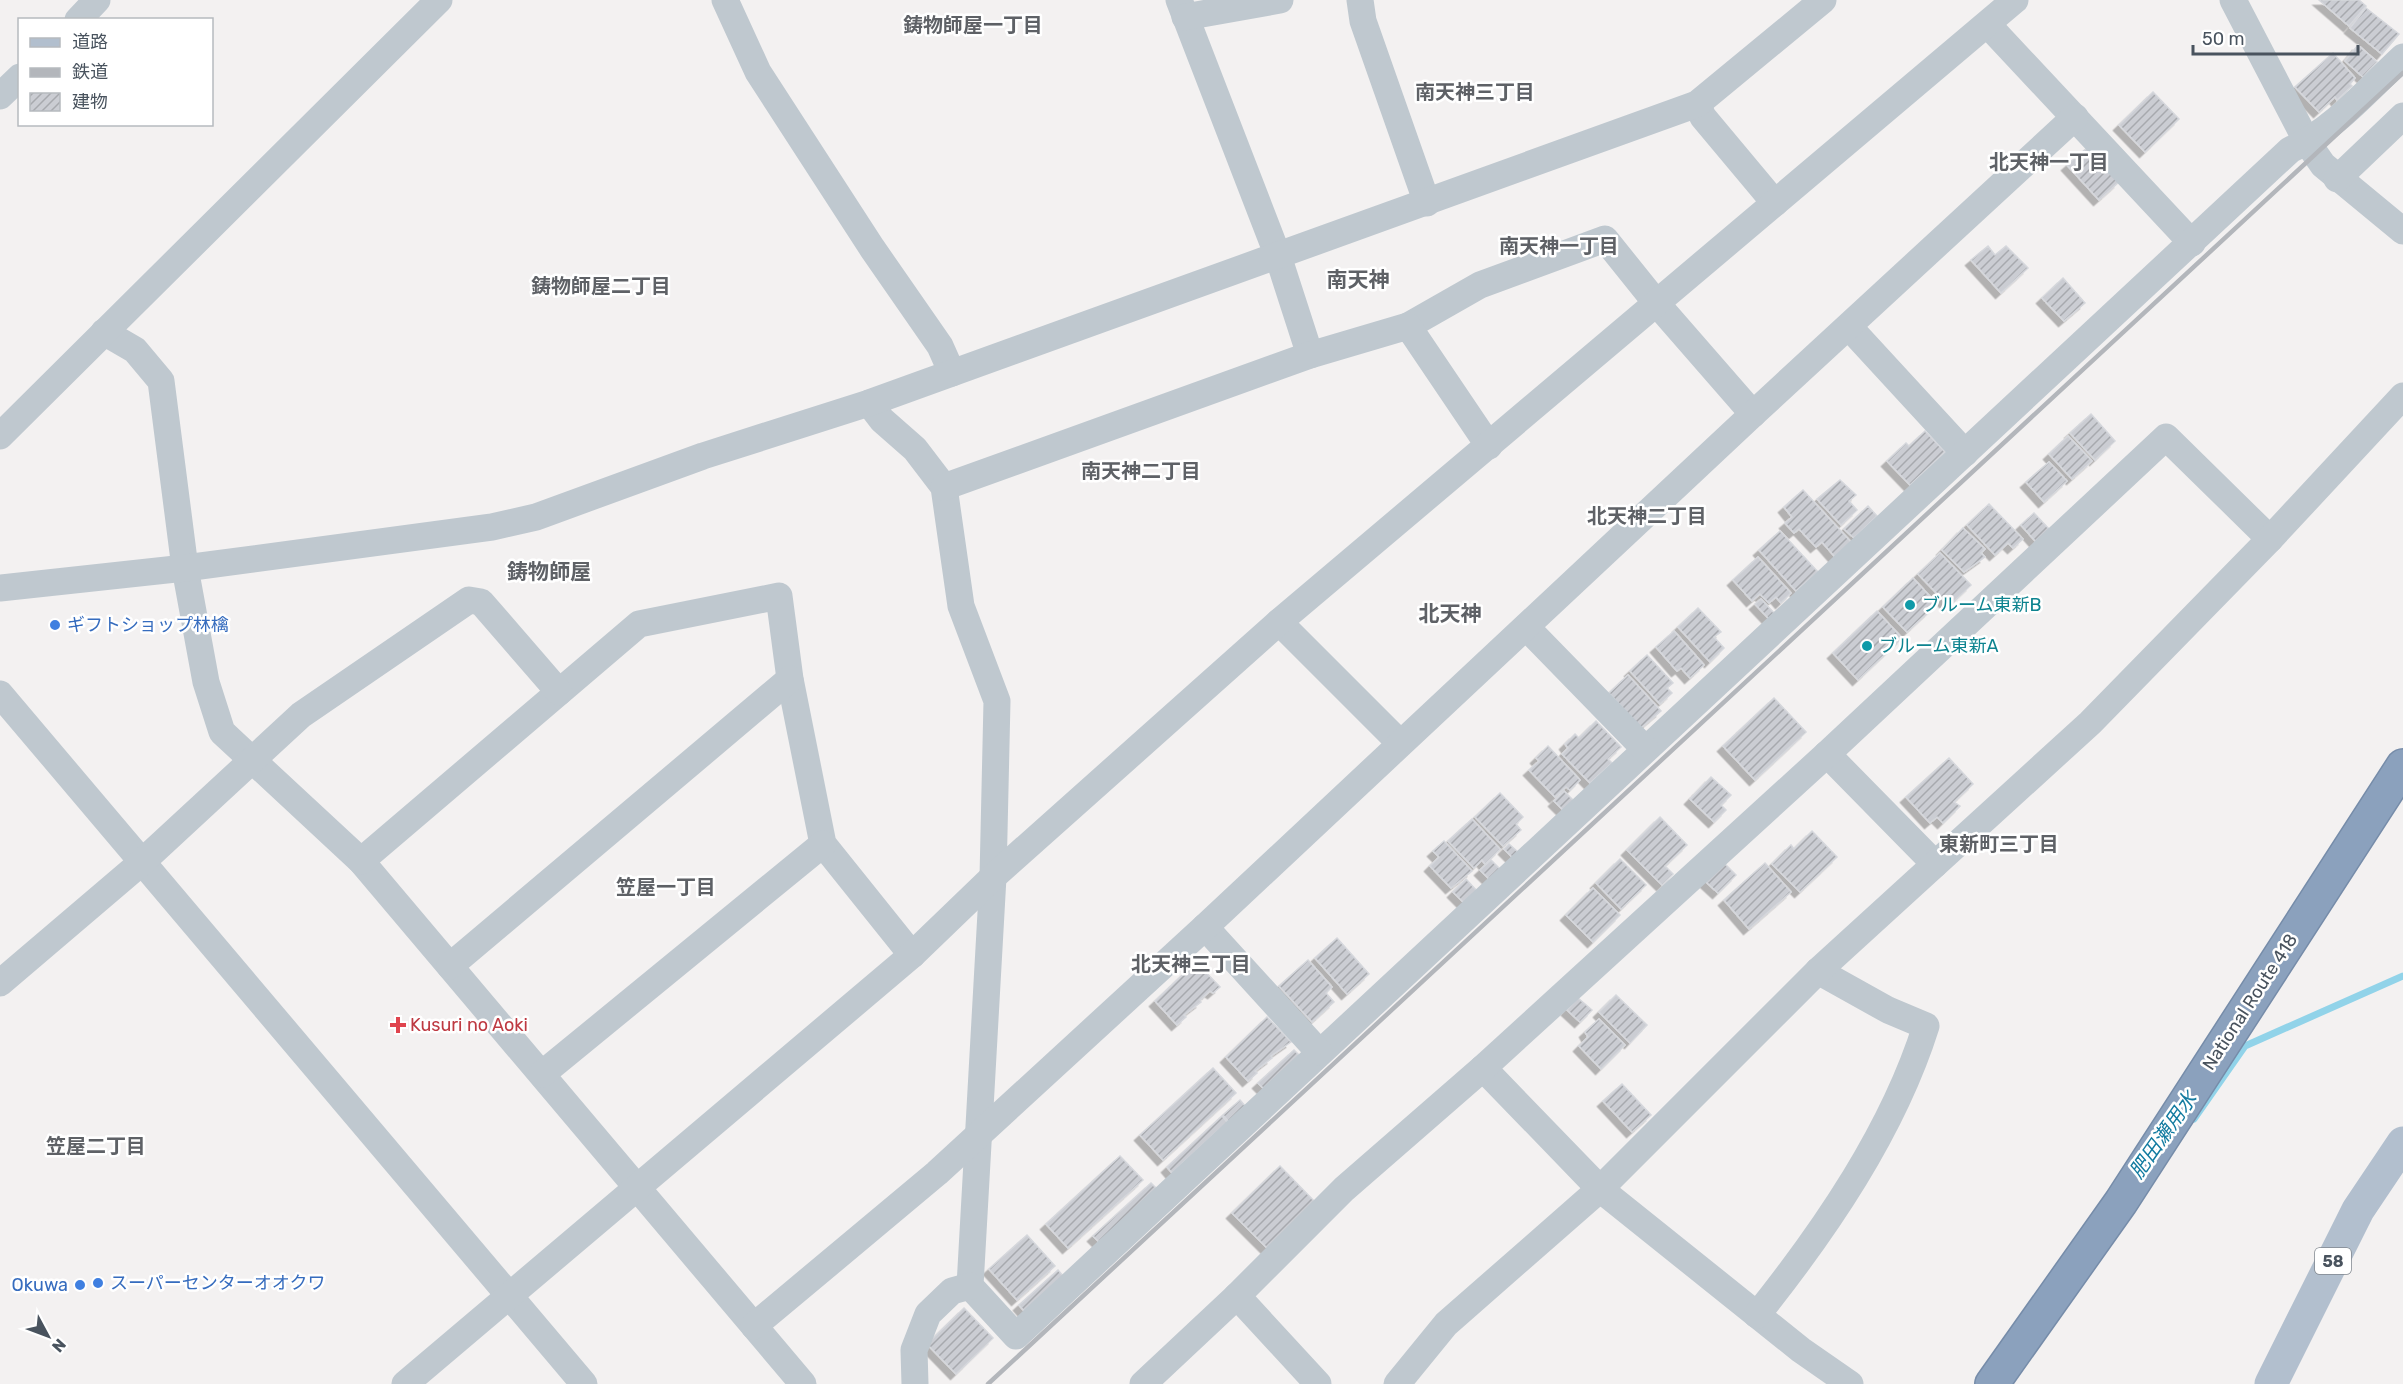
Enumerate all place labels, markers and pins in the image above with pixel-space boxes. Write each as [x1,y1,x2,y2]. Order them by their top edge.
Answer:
place label: ブルーム東新B [1922,594,2041,616]
marker: ブルーム東新B [1903,598,1917,612]
place label: ギフトショップ林檎 [67,614,229,636]
marker: ギフトショップ林檎 [48,618,62,632]
place label: ブルーム東新A [1879,635,1999,657]
marker: ブルーム東新A [1860,639,1874,653]
place label: Kusuri no Aoki [410,1014,528,1036]
marker: Kusuri no Aoki [391,1018,405,1032]
place label: スーパーセンターオオクワ [110,1272,325,1294]
place label: Okuwa [12,1274,68,1296]
marker: スーパーセンターオオクワ [91,1276,105,1290]
marker: Okuwa [73,1278,87,1292]

